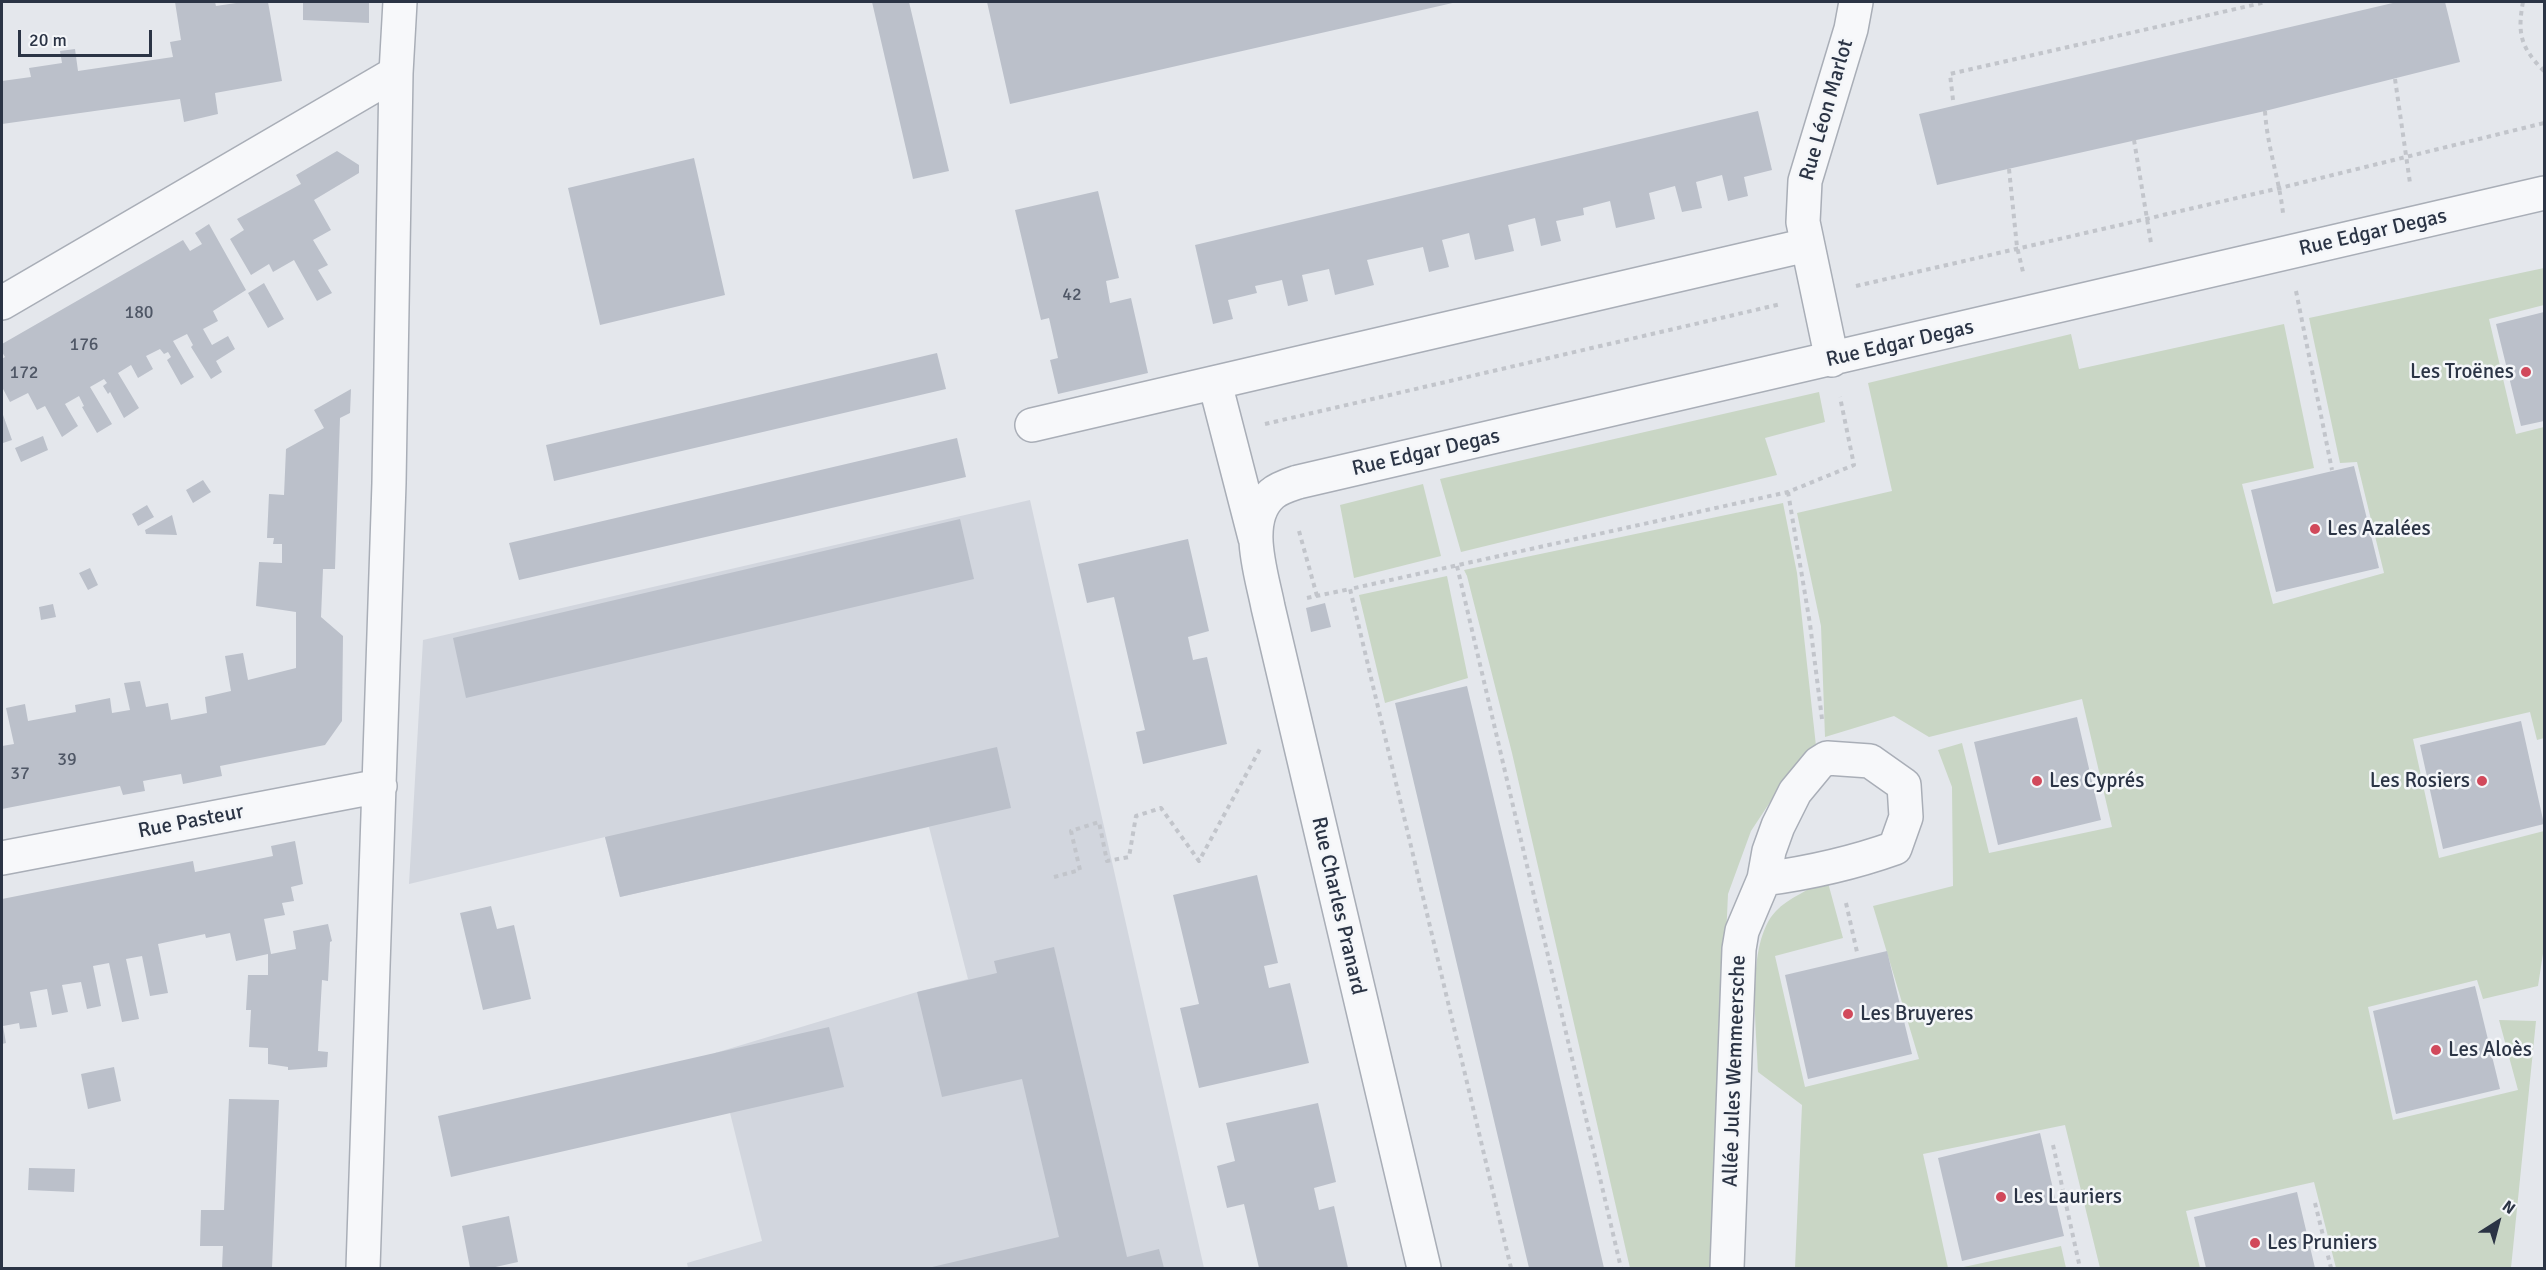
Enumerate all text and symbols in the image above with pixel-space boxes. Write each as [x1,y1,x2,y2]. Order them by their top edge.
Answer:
scale bar [21,18,154,56]
text: 20 m [29,29,67,51]
street label: Rue Léon Marlot [1795,36,1859,184]
street label: Rue Edgar Degas [2297,204,2449,262]
house number: 42 [1062,284,1082,306]
house number: 180 [124,302,154,324]
street label: Rue Edgar Degas [1824,315,1976,373]
house number: 176 [69,334,99,356]
place label: Les Troënes [2410,359,2514,385]
house number: 172 [9,362,39,384]
marker: Les Troënes [2519,365,2533,379]
street label: Rue Edgar Degas [1350,424,1502,482]
place label: Les Azalées [2327,516,2431,542]
marker: Les Azalées [2308,522,2322,536]
house number: 39 [57,749,77,771]
house number: 37 [10,763,30,785]
place label: Les Cyprés [2049,768,2144,794]
place label: Les Rosiers [2370,768,2470,794]
marker: Les Cyprés [2030,774,2044,788]
marker: Les Rosiers [2475,774,2489,788]
street label: Rue Pasteur [136,799,246,845]
street label: Rue Charles Pranard [1305,814,1371,998]
street label: Allée Jules Wemmeersche [1718,955,1752,1187]
place label: Les Bruyeres [1860,1001,1973,1027]
marker: Les Bruyeres [1841,1007,1855,1021]
place label: Les Aloès [2448,1037,2532,1063]
marker: Les Aloès [2429,1043,2443,1057]
place label: Les Lauriers [2013,1184,2122,1210]
marker: Les Lauriers [1994,1190,2008,1204]
north arrow [2468,1192,2528,1252]
text: N [2498,1196,2519,1219]
place label: Les Pruniers [2267,1230,2377,1256]
marker: Les Pruniers [2248,1236,2262,1250]

